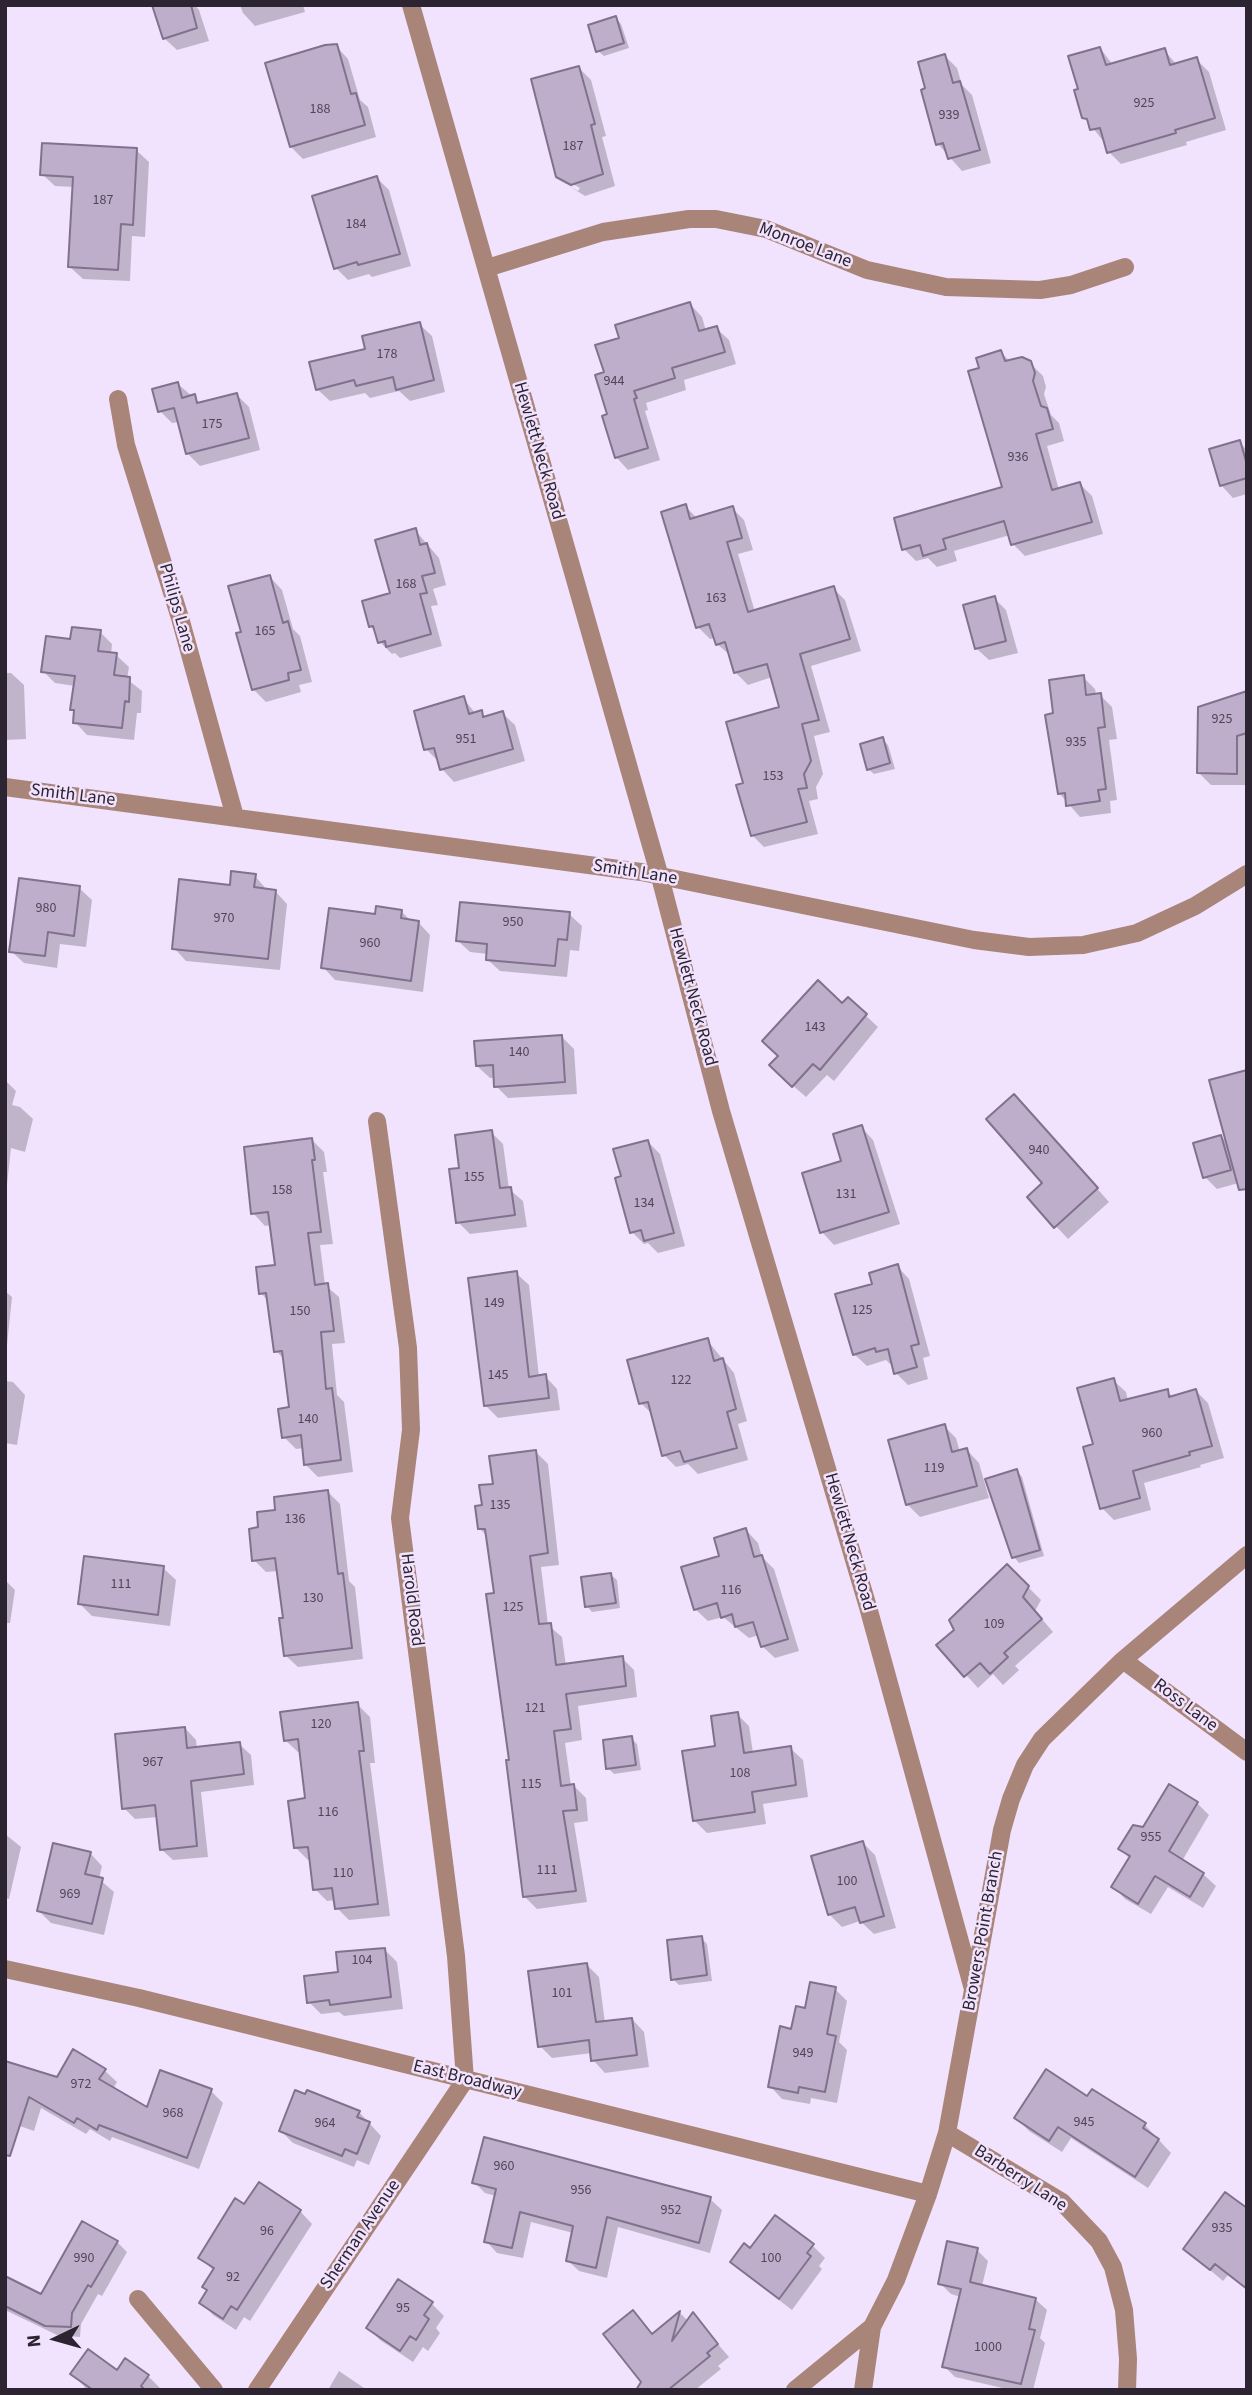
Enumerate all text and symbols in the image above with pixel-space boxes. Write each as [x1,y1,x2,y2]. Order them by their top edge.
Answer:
house number: 925 [1134,96,1154,112]
house number: 188 [310,102,330,118]
house number: 939 [939,108,959,124]
house number: 187 [563,139,583,155]
house number: 187 [93,193,113,209]
house number: 184 [346,217,366,233]
street label: Monroe Lane [756,218,854,274]
house number: 178 [377,347,397,363]
house number: 944 [604,374,624,390]
street label: Hewlett Neck Road [508,380,568,522]
house number: 175 [202,417,222,433]
house number: 936 [1008,450,1028,466]
street label: Philips Lane [153,561,199,655]
house number: 168 [396,577,416,593]
house number: 163 [706,591,726,607]
house number: 165 [255,624,275,640]
house number: 925 [1212,712,1232,728]
house number: 951 [456,732,476,748]
house number: 935 [1066,735,1086,751]
house number: 153 [763,769,783,785]
street label: Smith Lane [29,780,117,812]
street label: Smith Lane [591,856,679,890]
house number: 980 [36,901,56,917]
house number: 970 [214,911,234,927]
house number: 950 [503,915,523,931]
street label: Hewlett Neck Road [663,925,721,1069]
house number: 960 [360,936,380,952]
house number: 143 [805,1020,825,1036]
house number: 140 [509,1045,529,1061]
house number: 940 [1029,1143,1049,1159]
house number: 155 [464,1170,484,1186]
house number: 158 [272,1183,292,1199]
house number: 131 [836,1187,856,1203]
house number: 134 [634,1196,654,1212]
house number: 149 [484,1296,504,1312]
house number: 125 [852,1303,872,1319]
house number: 150 [290,1304,310,1320]
house number: 145 [488,1368,508,1384]
house number: 122 [671,1373,691,1389]
house number: 140 [298,1412,318,1428]
house number: 960 [1142,1426,1162,1442]
house number: 119 [924,1461,944,1477]
street label: Hewlett Neck Road [819,1471,879,1613]
house number: 135 [490,1498,510,1514]
house number: 136 [285,1512,305,1528]
street label: Harold Road [395,1552,427,1648]
house number: 111 [111,1577,131,1593]
house number: 116 [721,1583,741,1599]
house number: 130 [303,1591,323,1607]
house number: 125 [503,1600,523,1616]
house number: 109 [984,1617,1004,1633]
street label: Ross Lane [1149,1675,1221,1737]
house number: 121 [525,1701,545,1717]
house number: 120 [311,1717,331,1733]
house number: 967 [143,1755,163,1771]
house number: 108 [730,1766,750,1782]
house number: 115 [521,1777,541,1793]
house number: 116 [318,1805,338,1821]
house number: 955 [1141,1830,1161,1846]
street label: Browers Point Branch [959,1849,1009,2013]
house number: 111 [537,1863,557,1879]
house number: 110 [333,1866,353,1882]
house number: 100 [837,1874,857,1890]
house number: 969 [60,1887,80,1903]
house number: 104 [352,1953,372,1969]
house number: 101 [552,1986,572,2002]
house number: 949 [793,2046,813,2062]
street label: East Broadway [411,2056,523,2104]
house number: 972 [71,2077,91,2093]
house number: 968 [163,2106,183,2122]
house number: 945 [1074,2115,1094,2131]
house number: 964 [315,2116,335,2132]
street label: Barberry Lane [970,2141,1070,2217]
house number: 960 [494,2159,514,2175]
street label: Sherman Avenue [316,2176,406,2294]
house number: 956 [571,2183,591,2199]
house number: 952 [661,2203,681,2219]
house number: 935 [1212,2221,1232,2237]
house number: 96 [260,2224,274,2240]
house number: 990 [74,2251,94,2267]
house number: 100 [761,2251,781,2267]
house number: 92 [226,2270,240,2286]
house number: 95 [396,2301,410,2317]
north arrow [21,2304,91,2374]
text: N [21,2333,49,2348]
house number: 1000 [974,2340,1002,2356]

